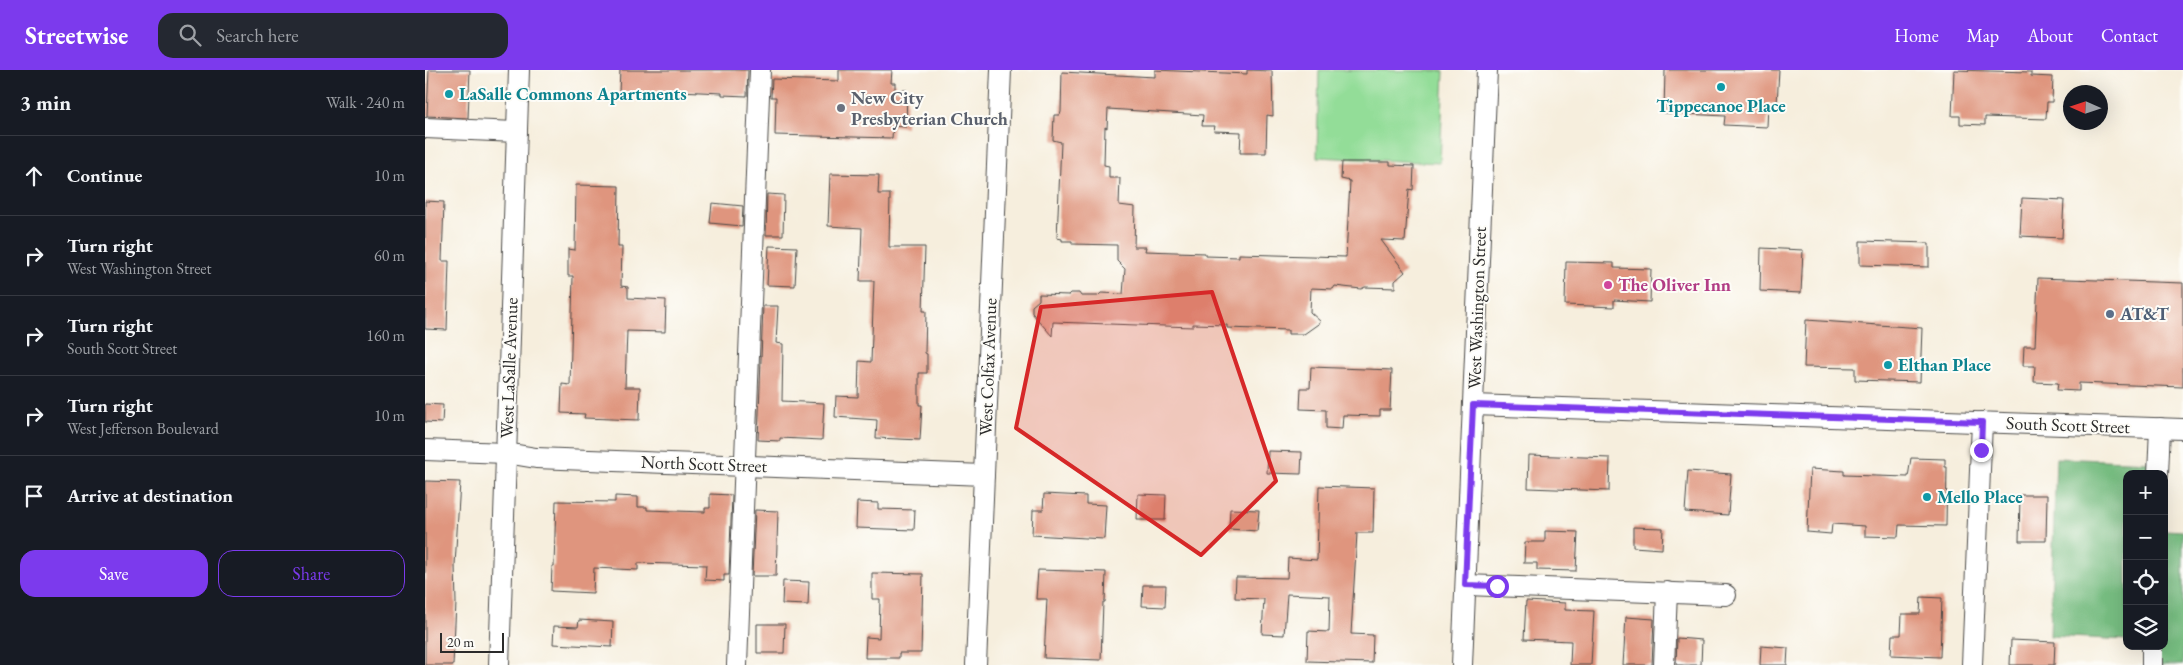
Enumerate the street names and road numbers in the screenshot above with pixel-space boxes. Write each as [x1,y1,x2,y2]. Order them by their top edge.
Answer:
street label: West Washington Street [1462,226,1491,390]
street label: West LaSalle Avenue [495,297,522,439]
street label: West Colfax Avenue [974,298,1001,436]
street label: South Scott Street [2006,411,2131,438]
street label: North Scott Street [640,450,768,477]

